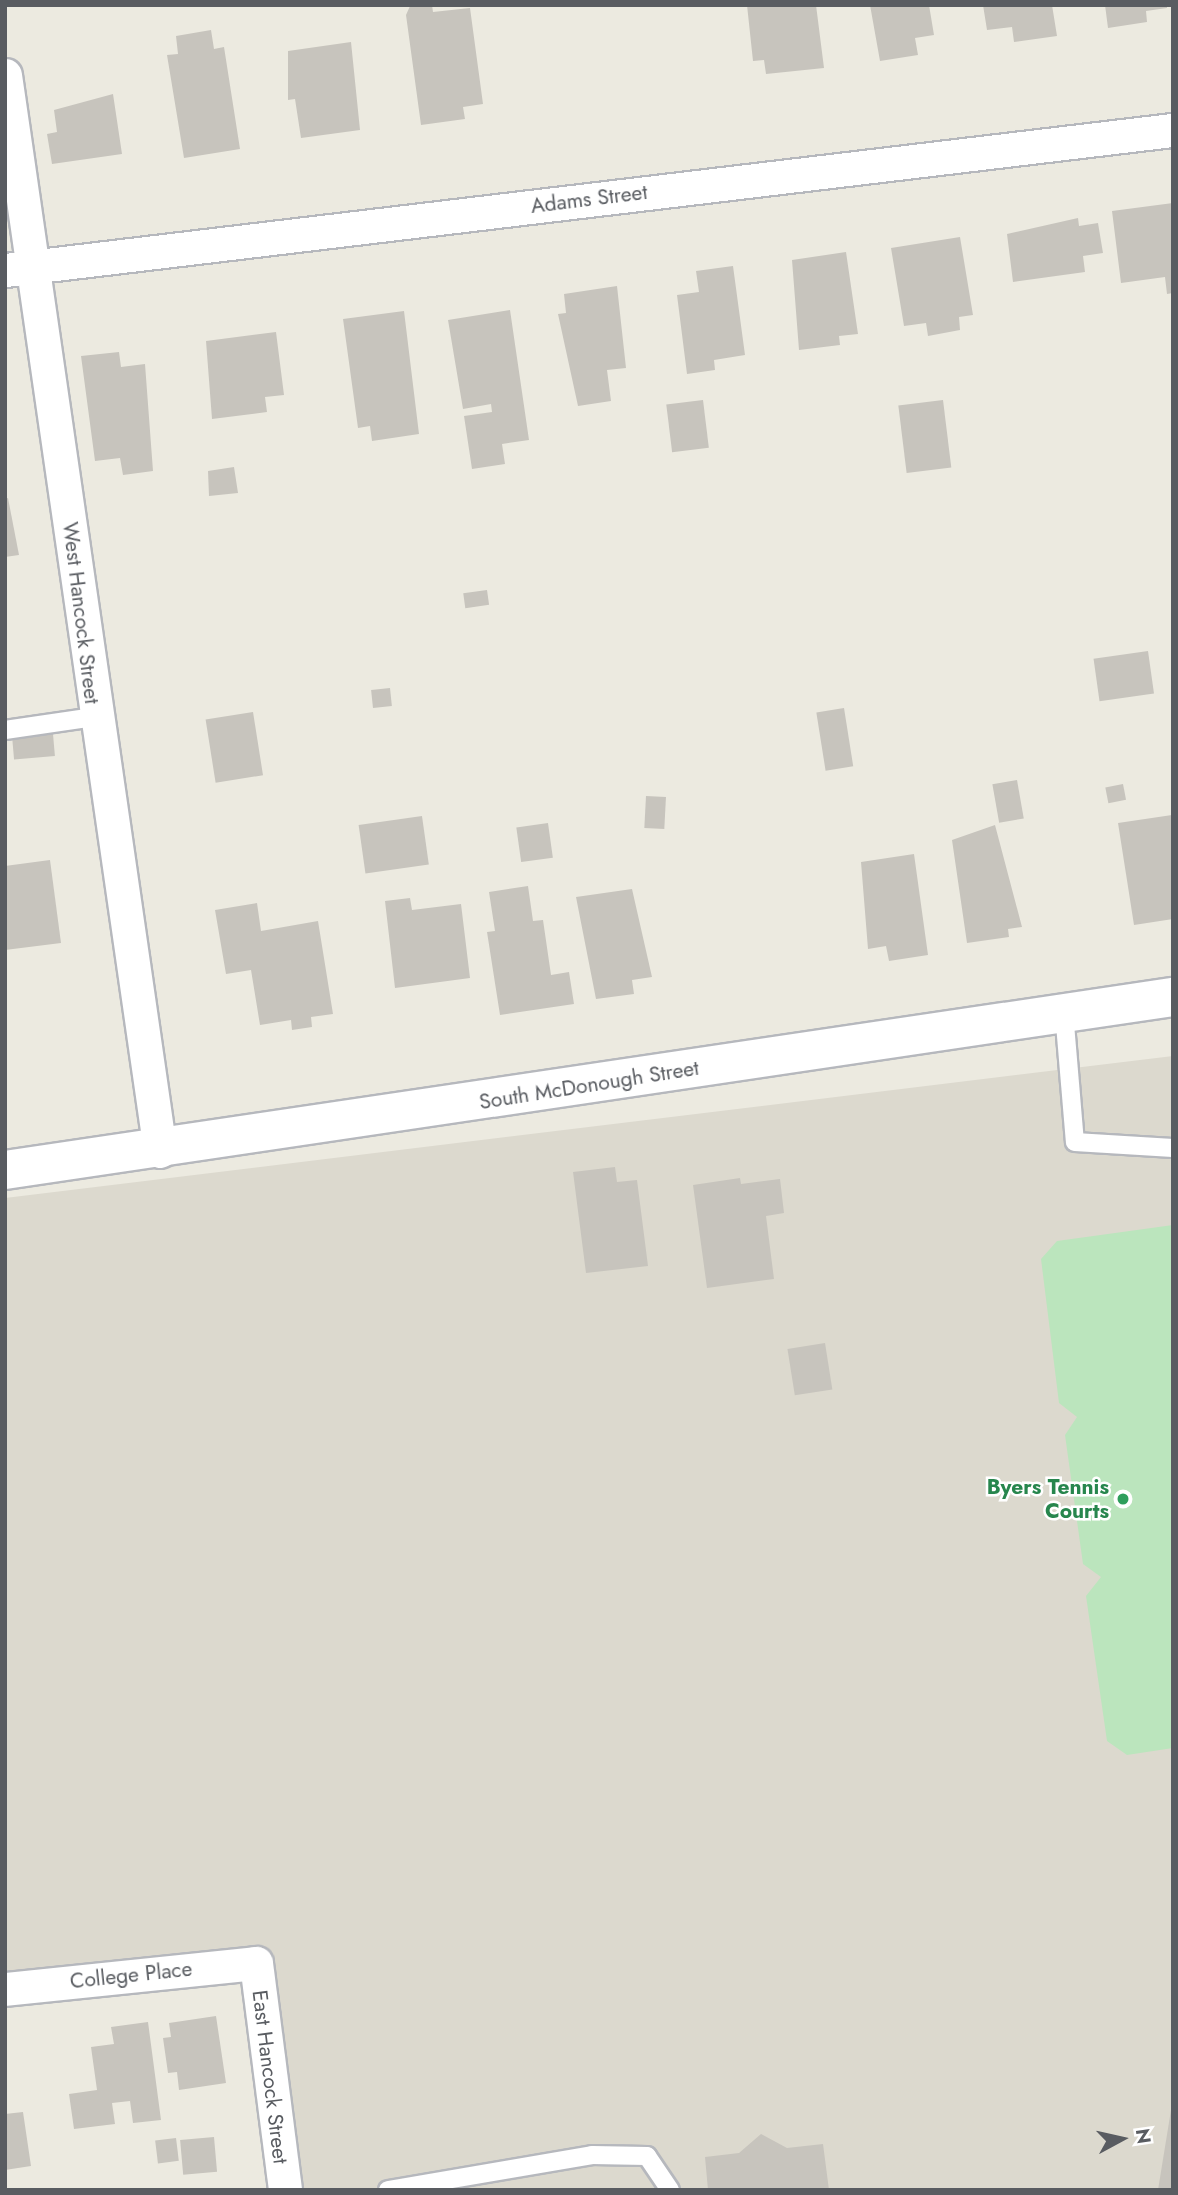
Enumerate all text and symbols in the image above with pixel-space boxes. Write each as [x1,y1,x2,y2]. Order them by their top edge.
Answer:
street label: Adams Street [529,179,649,219]
street label: West Hancock Street [57,521,105,705]
street label: South McDonough Street [477,1055,701,1115]
place label: Byers Tennis Courts [987,1474,1109,1524]
marker: Byers Tennis Courts [1115,1491,1131,1507]
street label: College Place [69,1956,193,1994]
street label: East Hancock Street [247,1989,293,2165]
north arrow [1087,2104,1157,2174]
text: N [1129,2127,1158,2145]

